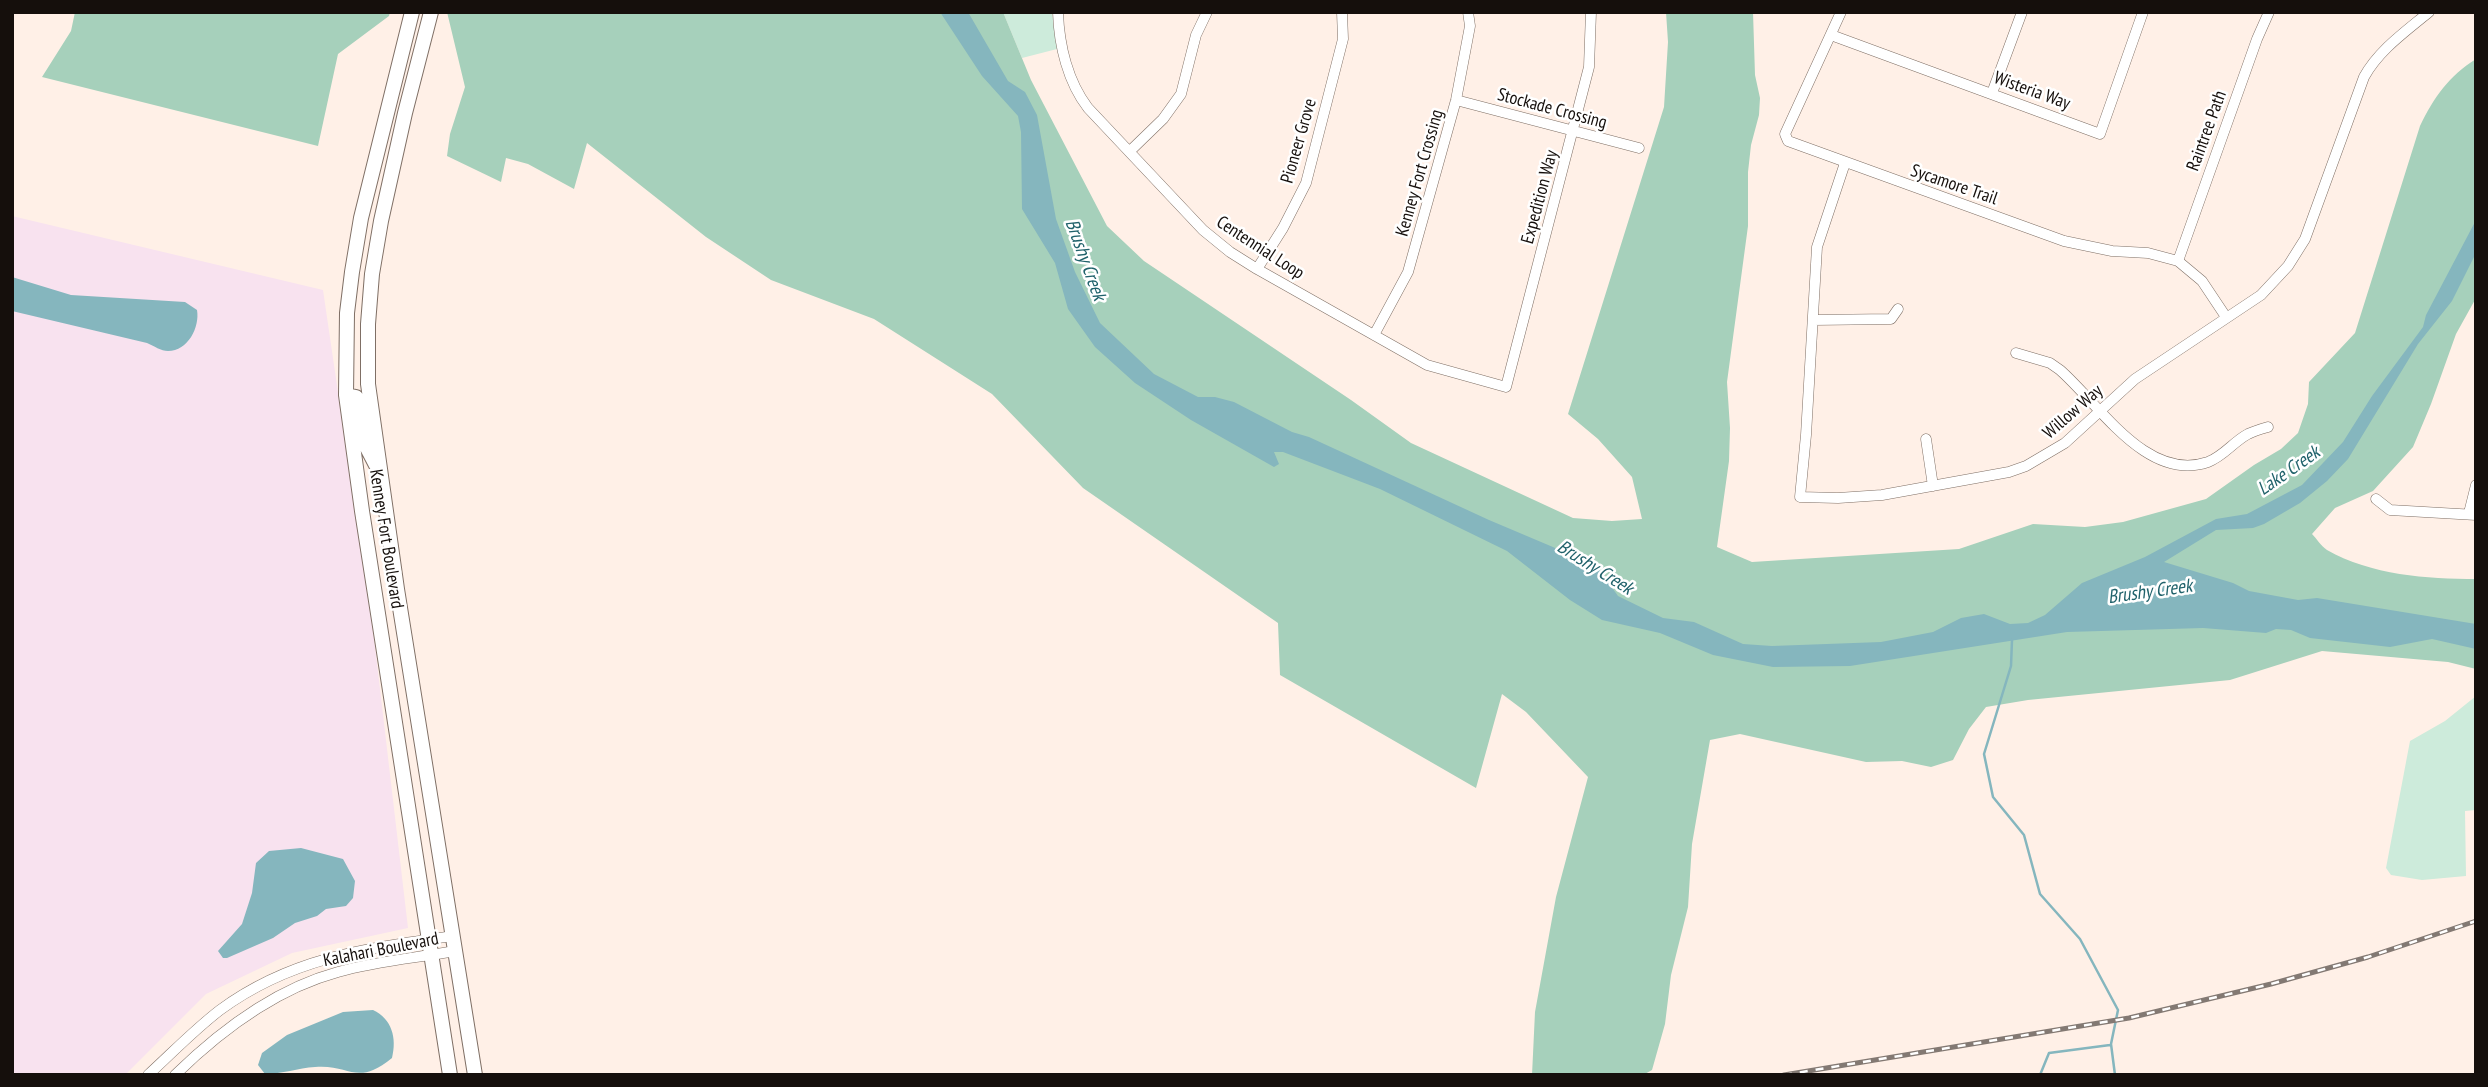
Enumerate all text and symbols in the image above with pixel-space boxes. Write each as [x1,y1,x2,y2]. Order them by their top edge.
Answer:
street label: Wisteria Way [1991,67,2073,115]
street label: Stockade Crossing [1495,84,1609,134]
street label: Raintree Path [2183,88,2231,174]
street label: Pioneer Grove [1277,96,1321,186]
street label: Kenney Fort Crossing [1392,107,1448,239]
street label: Expedition Way [1517,148,1563,246]
street label: Sycamore Trail [1908,160,2000,210]
street label: Centennial Loop [1212,212,1308,284]
water label: Brushy Creek [1060,216,1110,304]
street label: Willow Way [2039,380,2107,444]
water label: Lake Creek [2253,441,2325,501]
street label: Kenney Fort Boulevard [364,468,408,610]
water label: Brushy Creek [1553,536,1637,600]
water label: Brushy Creek [2106,575,2194,609]
street label: Kalahari Boulevard [321,928,441,972]

